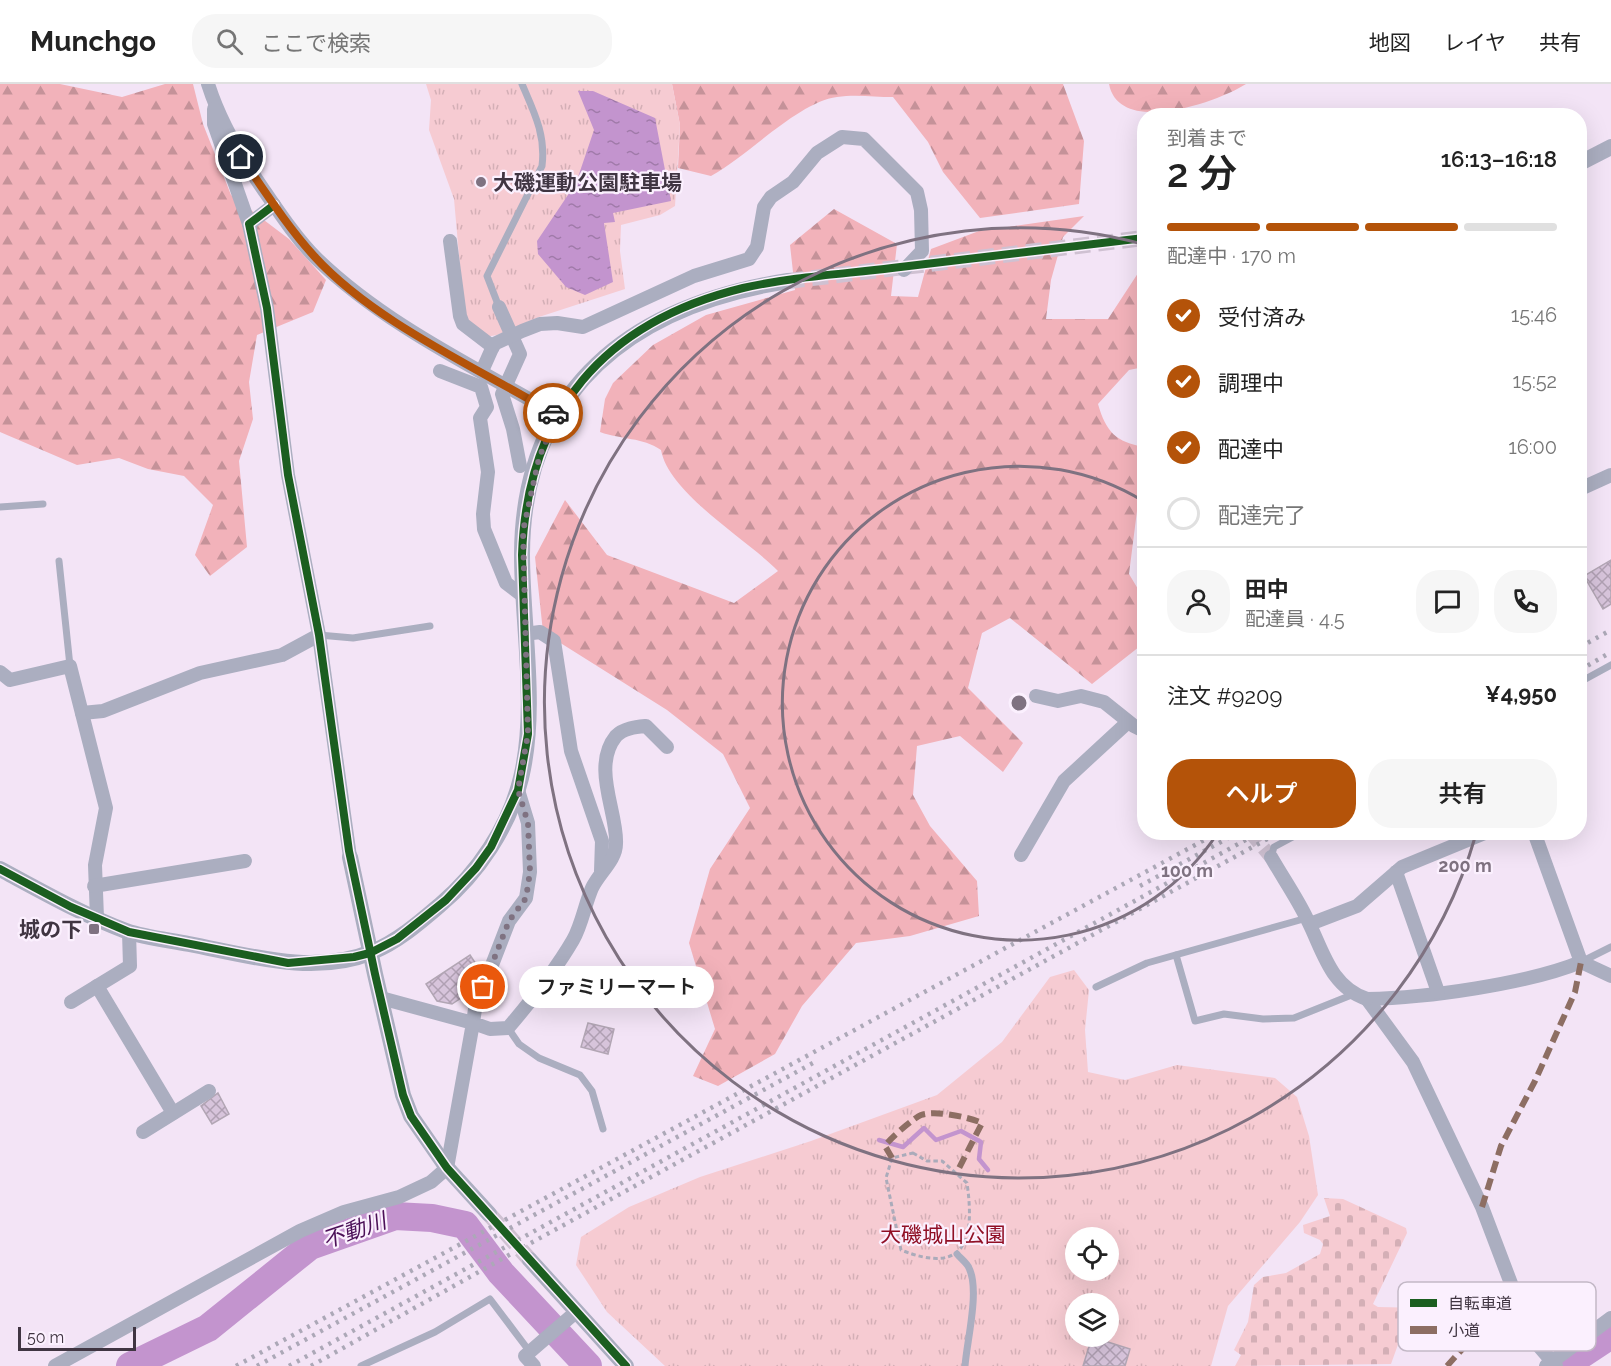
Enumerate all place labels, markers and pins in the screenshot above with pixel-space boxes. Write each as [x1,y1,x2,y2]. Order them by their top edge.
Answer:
pin [215,131,266,182]
place label: 大磯運動公園駐車場 [493,170,682,195]
marker: 大磯運動公園駐車場 [474,175,488,189]
centre of rings [1009,693,1029,713]
place label: 城の下 [19,917,82,942]
marker: 城の下 [87,922,101,936]
pin [457,961,508,1012]
callout: ファミリーマート [519,966,714,1008]

